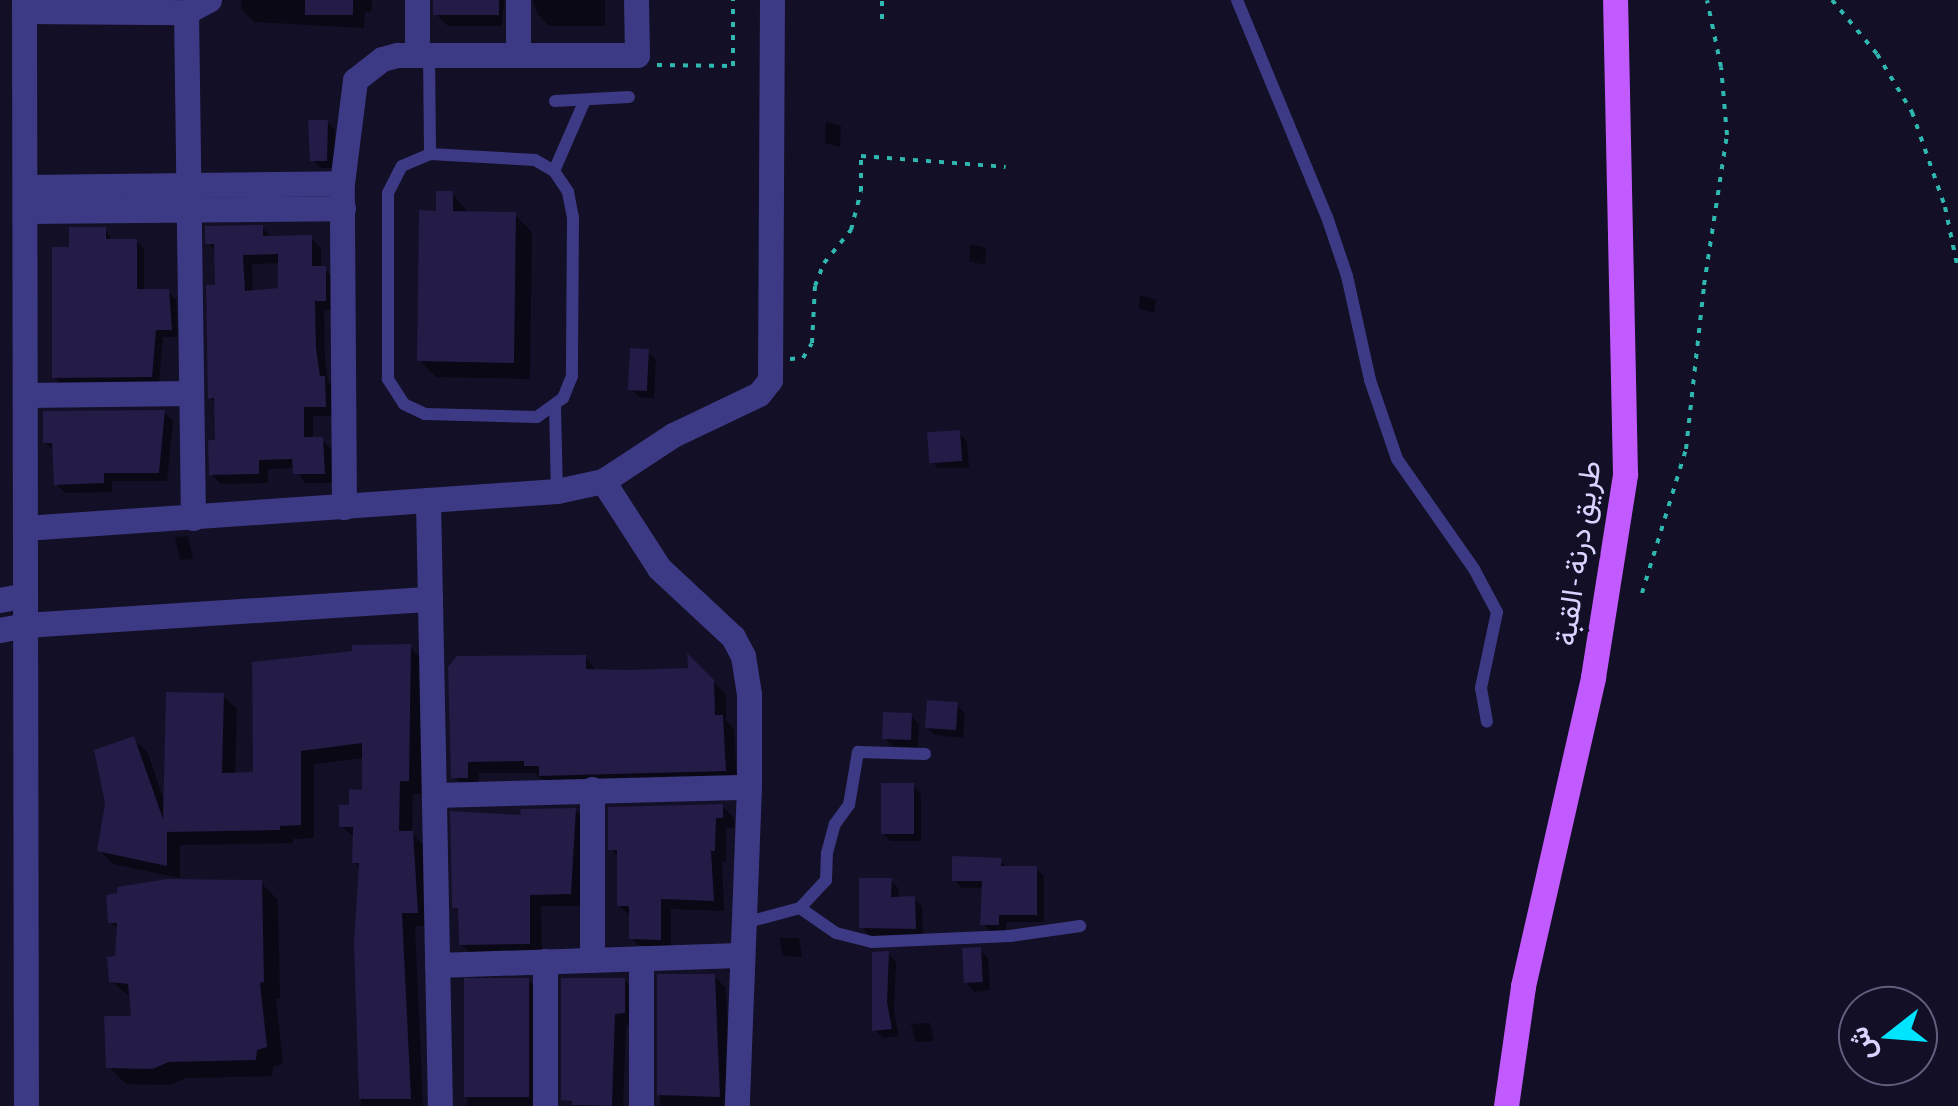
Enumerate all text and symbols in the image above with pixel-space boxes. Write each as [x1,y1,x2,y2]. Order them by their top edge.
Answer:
street label: طريق درنة - القبة [1546,458,1608,648]
north arrow [1838,986,1938,1086]
text: ش [1841,1023,1881,1065]

